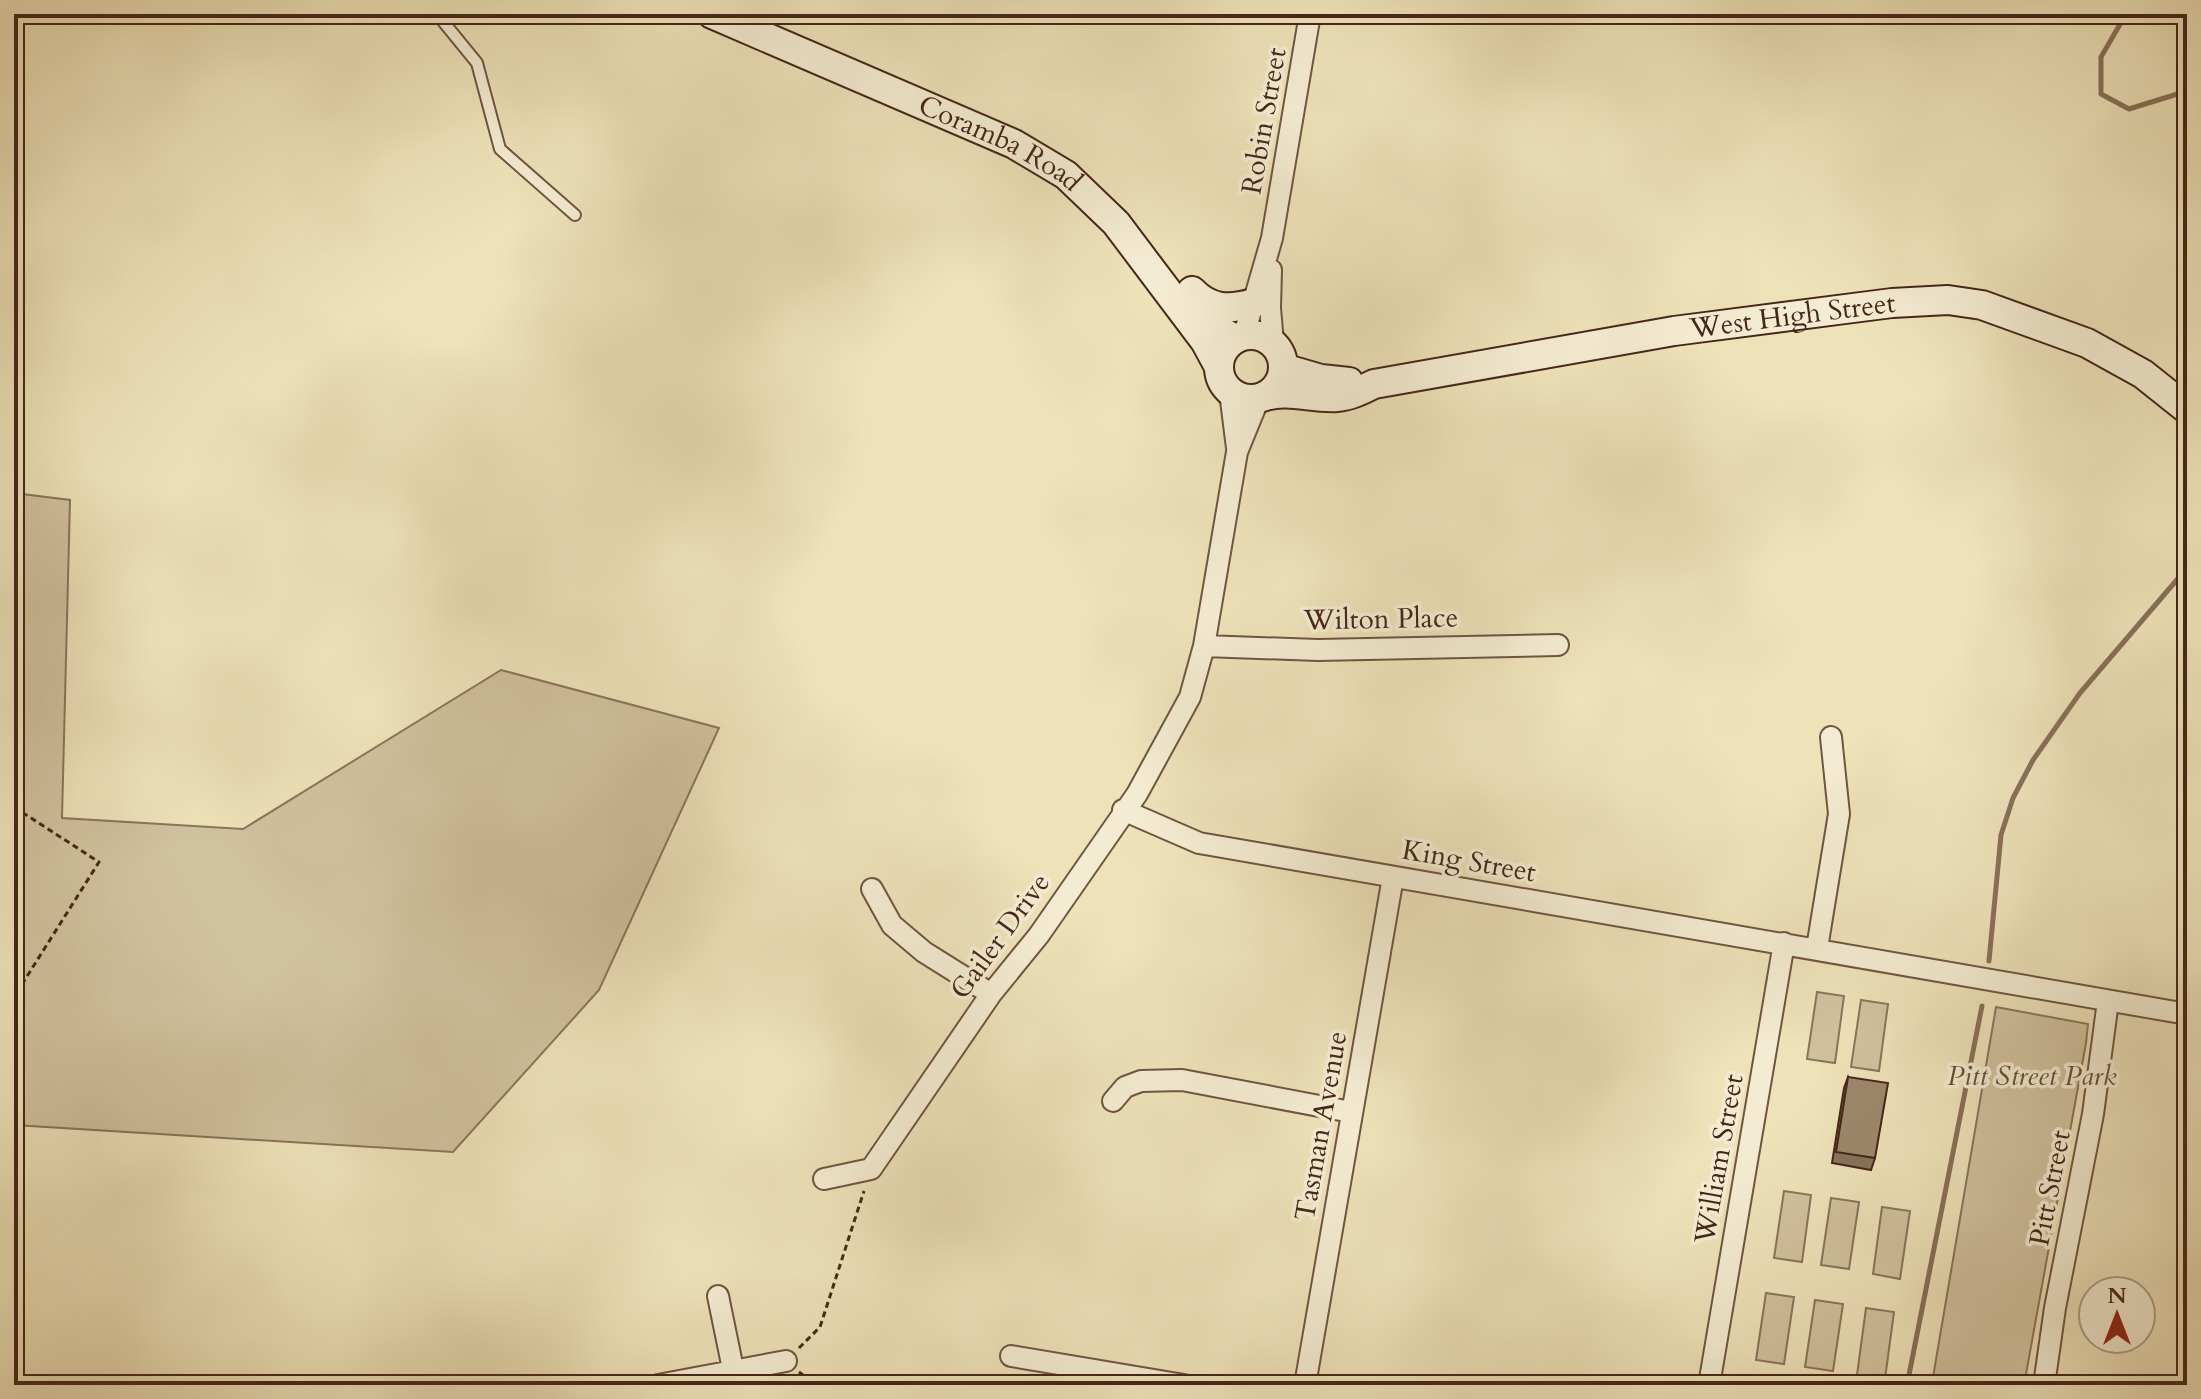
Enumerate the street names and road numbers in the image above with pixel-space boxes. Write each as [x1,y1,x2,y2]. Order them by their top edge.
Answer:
street label: Robin Street [1232,45,1296,197]
street label: Coramba Road [913,86,1091,200]
street label: West High Street [1687,284,1898,348]
street label: Wilton Place [1302,599,1459,639]
street label: King Street [1399,831,1539,891]
street label: Gailer Drive [941,865,1059,1007]
street label: Tasman Avenue [1286,1028,1356,1224]
street label: William Street [1685,1071,1753,1248]
street label: Pitt Street [2020,1127,2080,1249]

